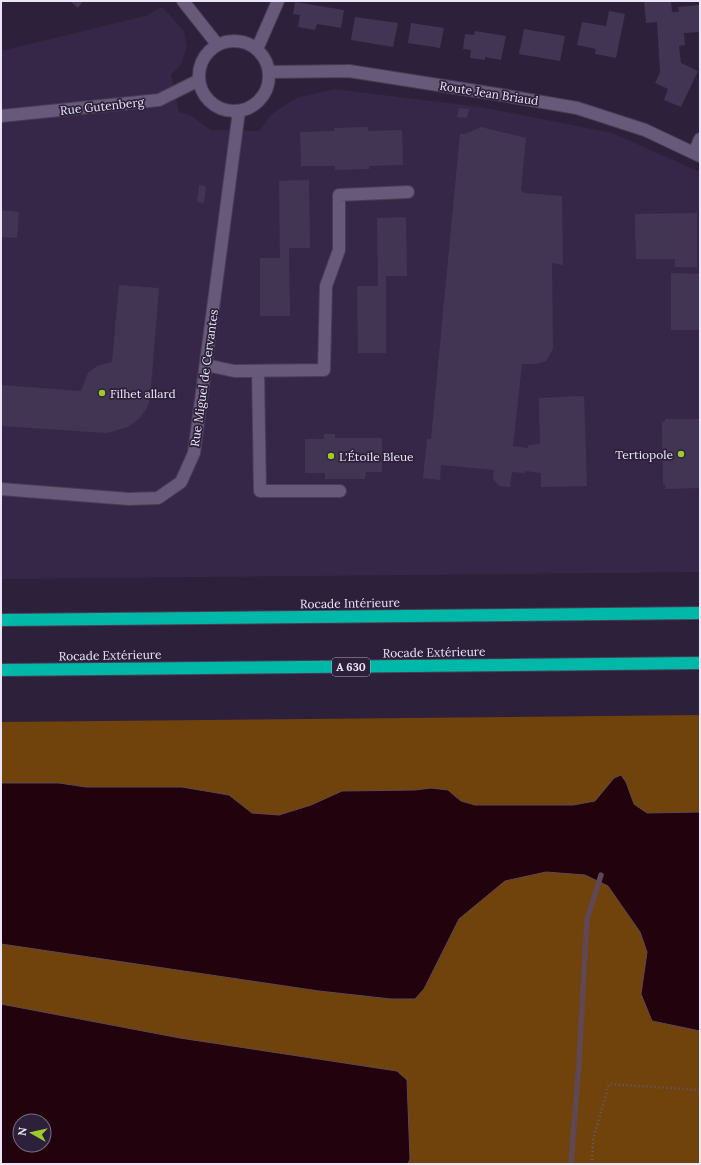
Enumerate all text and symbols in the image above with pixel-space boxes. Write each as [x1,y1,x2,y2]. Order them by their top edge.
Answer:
street label: Route Jean Briaud [439,78,539,108]
street label: Rue Gutenberg [59,94,145,118]
street label: Rue Miguel de Cervantes [187,308,221,448]
place label: Filhet allard [110,386,176,401]
marker: Filhet allard [97,388,107,398]
place label: Tertiopole [615,447,673,462]
place label: L'Étoile Bleue [339,449,414,464]
marker: Tertiopole [676,449,686,459]
marker: L'Étoile Bleue [326,451,336,461]
street label: Rocade Intérieure [300,595,401,611]
street label: Rocade Extérieure [383,644,486,660]
street label: Rocade Extérieure [59,647,162,663]
road number: A 630 [332,658,370,676]
north arrow [12,1113,52,1153]
text: N [15,1126,30,1137]

